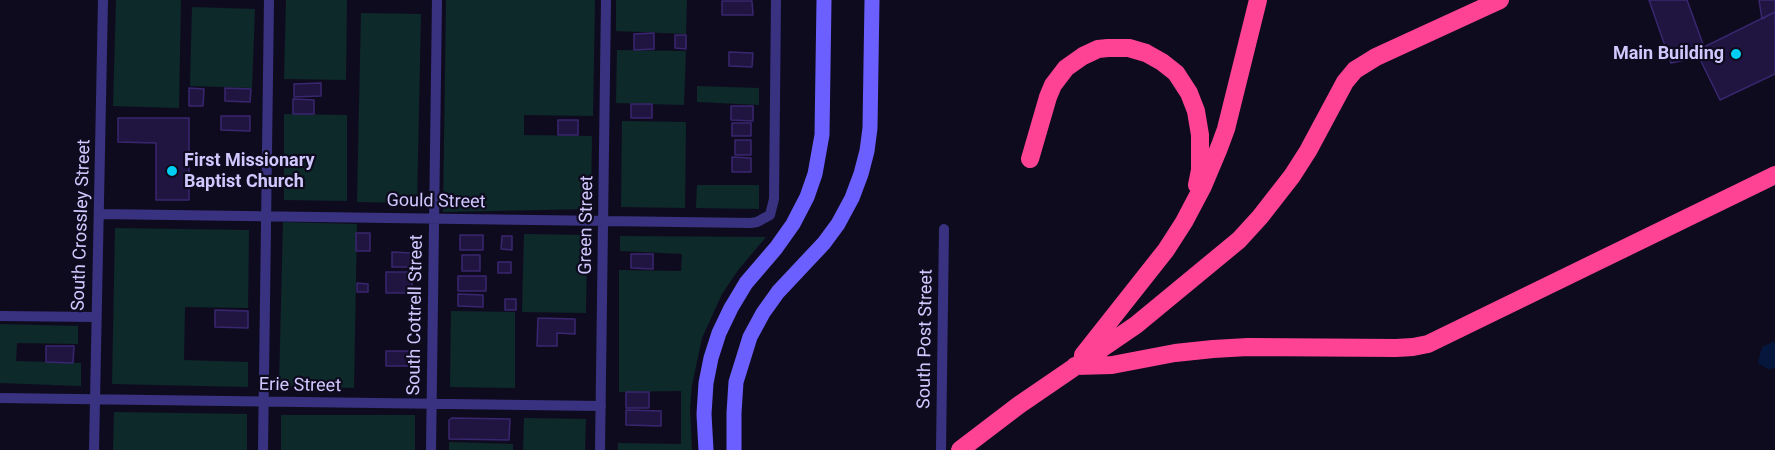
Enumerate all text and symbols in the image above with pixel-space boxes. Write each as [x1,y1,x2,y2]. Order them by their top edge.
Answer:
place label: Main Building [1613,43,1724,65]
marker: Main Building [1729,47,1743,61]
street label: South Crossley Street [68,139,96,311]
place label: First Missionary Baptist Church [184,150,315,192]
marker: First Missionary Baptist Church [165,164,179,178]
street label: Green Street [575,175,599,275]
street label: Gould Street [386,190,486,214]
street label: South Cottrell Street [404,234,428,396]
street label: South Post Street [914,269,938,409]
street label: Erie Street [259,374,341,398]

